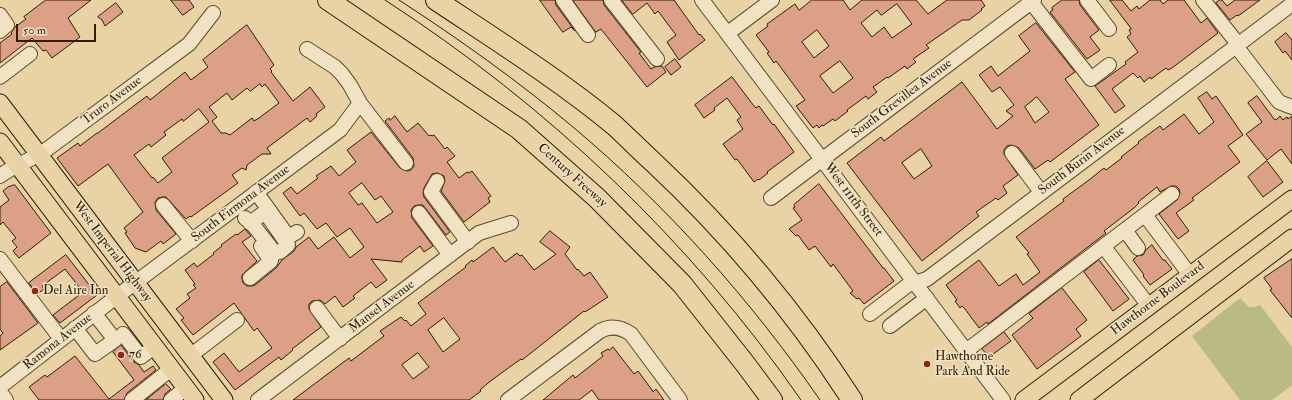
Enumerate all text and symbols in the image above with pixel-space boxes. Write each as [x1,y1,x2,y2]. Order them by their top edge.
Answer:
scale bar [18,16,98,42]
text: 50 m [23,23,46,38]
street label: South Grevillea Avenue [849,56,955,142]
street label: Truro Avenue [79,73,145,129]
street label: South Burin Avenue [1036,123,1128,199]
street label: Century Freeway [534,141,610,211]
street label: West 111th Street [820,160,886,240]
street label: South Firmona Avenue [189,162,293,246]
street label: West Imperial Highway [69,199,155,305]
street label: Hawthorne Boulevard [1108,259,1208,339]
street label: Mansel Avenue [346,277,418,337]
place label: Del Aire Inn [43,283,108,299]
marker: Del Aire Inn [30,286,40,296]
street label: Ramona Avenue [20,310,96,374]
place label: 76 [129,347,142,363]
place label: Hawthorne Park And Ride [935,349,1010,380]
marker: 76 [116,350,126,360]
marker: Hawthorne Park And Ride [922,359,932,369]

